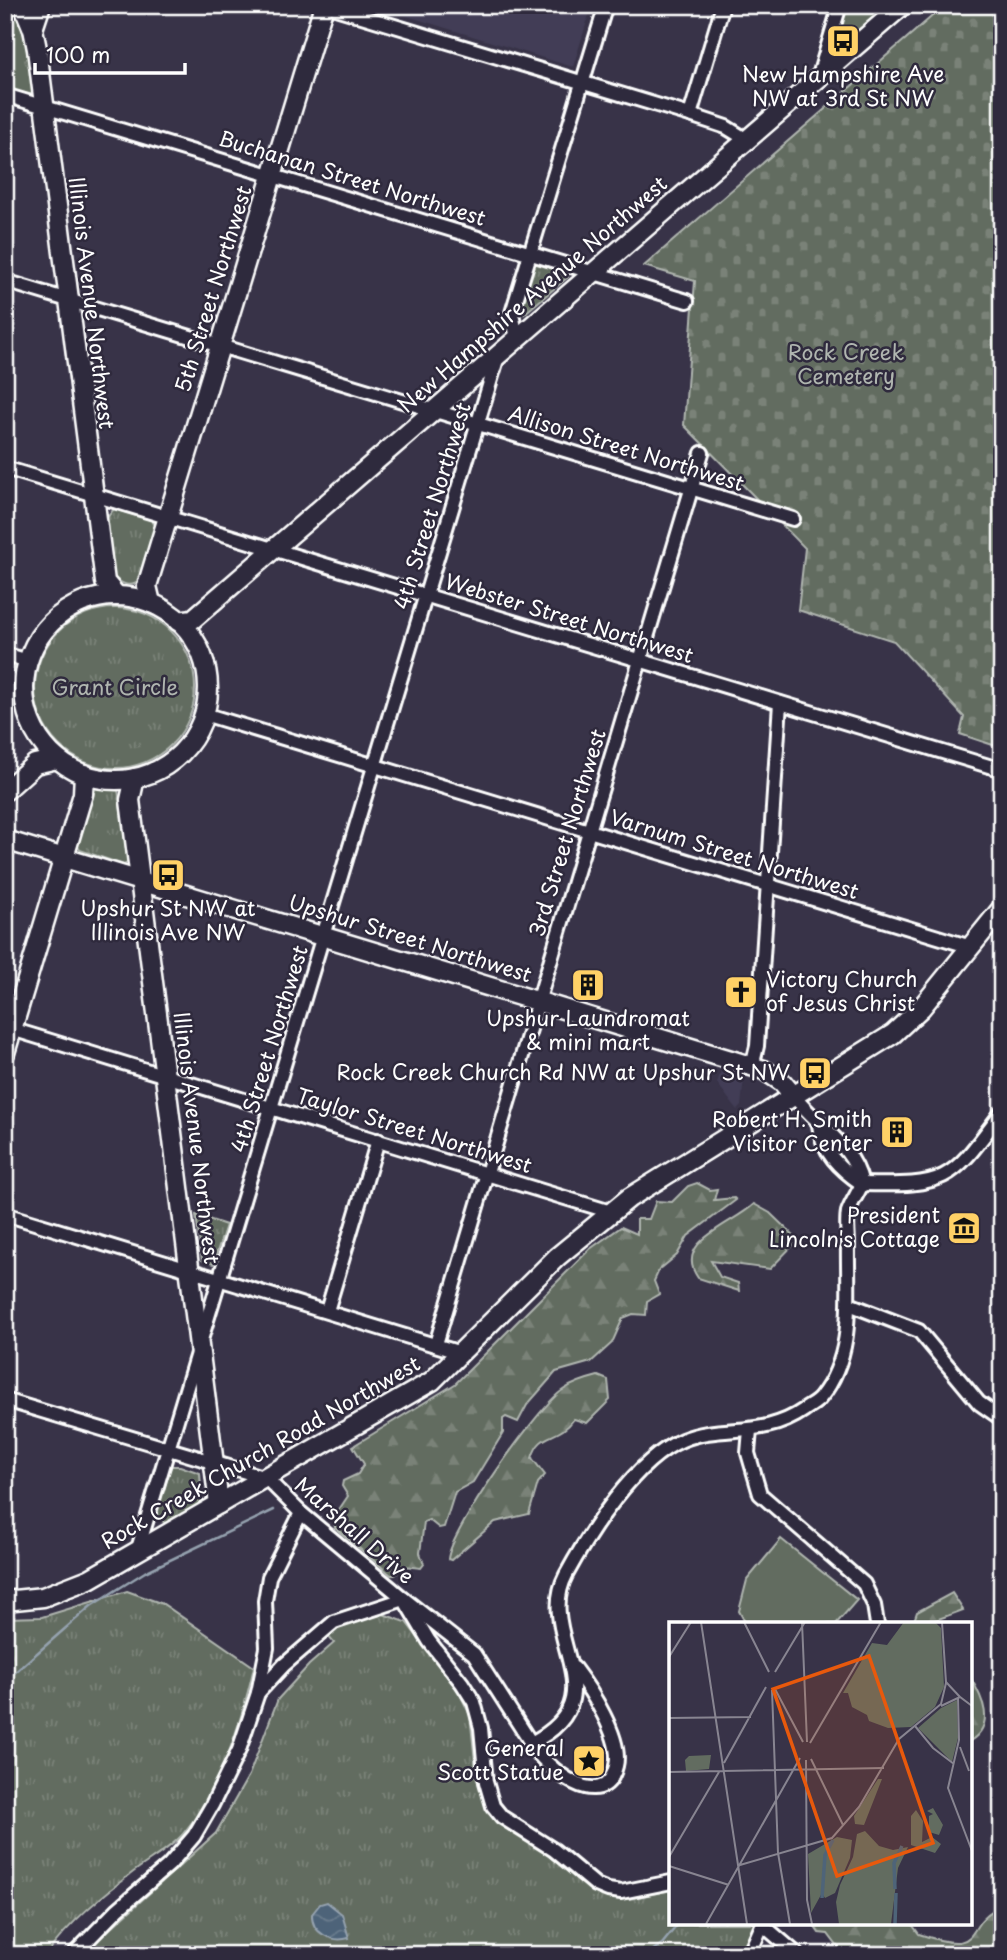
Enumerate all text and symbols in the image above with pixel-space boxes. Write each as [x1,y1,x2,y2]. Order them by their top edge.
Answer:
bus stop icon: New Hampshire Ave NW at 3rd St NW [824,22,862,60]
scale bar [35,32,186,76]
text: 100 m [46,38,110,70]
place label: New Hampshire Ave NW at 3rd St NW [742,57,944,113]
street label: Buchanan Street Northwest [215,121,490,233]
street label: New Hampshire Avenue Northwest [390,167,674,420]
street label: Illinois Avenue Northwest [62,175,124,431]
street label: 5th Street Northwest [165,181,259,396]
park label: Rock Creek Cemetery [788,335,905,391]
street label: Allison Street Northwest [505,396,748,498]
street label: 4th Street Northwest [384,398,478,613]
street label: Webster Street Northwest [441,564,698,670]
park label: Grant Circle [52,670,178,702]
street label: 3rd Street Northwest [519,725,613,940]
street label: Varnum Street Northwest [606,800,863,906]
bus stop icon: Upshur St NW at Illinois Ave NW [149,856,187,894]
street label: Upshur Street Northwest [285,885,536,989]
place label: Upshur St NW at Illinois Ave NW [80,891,256,947]
street label: 4th Street Northwest [221,941,315,1156]
place label: Victory Church of Jesus Christ [766,962,917,1018]
building icon: Upshur Laundromat & mini mart [569,966,607,1004]
church icon: Victory Church of Jesus Christ [722,973,760,1011]
place label: Upshur Laundromat & mini mart [486,1001,690,1057]
street label: Illinois Avenue Northwest [167,1010,229,1266]
bus stop icon: Rock Creek Church Rd NW at Upshur St NW [796,1054,834,1092]
place label: Rock Creek Church Rd NW at Upshur St NW [337,1055,790,1087]
street label: Taylor Street Northwest [293,1078,536,1180]
place label: Robert H. Smith Visitor Center [712,1102,872,1158]
building icon: Robert H. Smith Visitor Center [878,1113,916,1151]
place label: President Lincoln's Cottage [769,1198,940,1254]
museum icon: President Lincoln's Cottage [945,1209,983,1247]
street label: Rock Creek Church Road Northwest [94,1346,426,1556]
street label: Marshall Drive [288,1468,422,1591]
inset map [669,1622,972,1925]
place label: General Scott Statue [437,1731,564,1787]
place icon: General Scott Statue [570,1742,608,1780]

